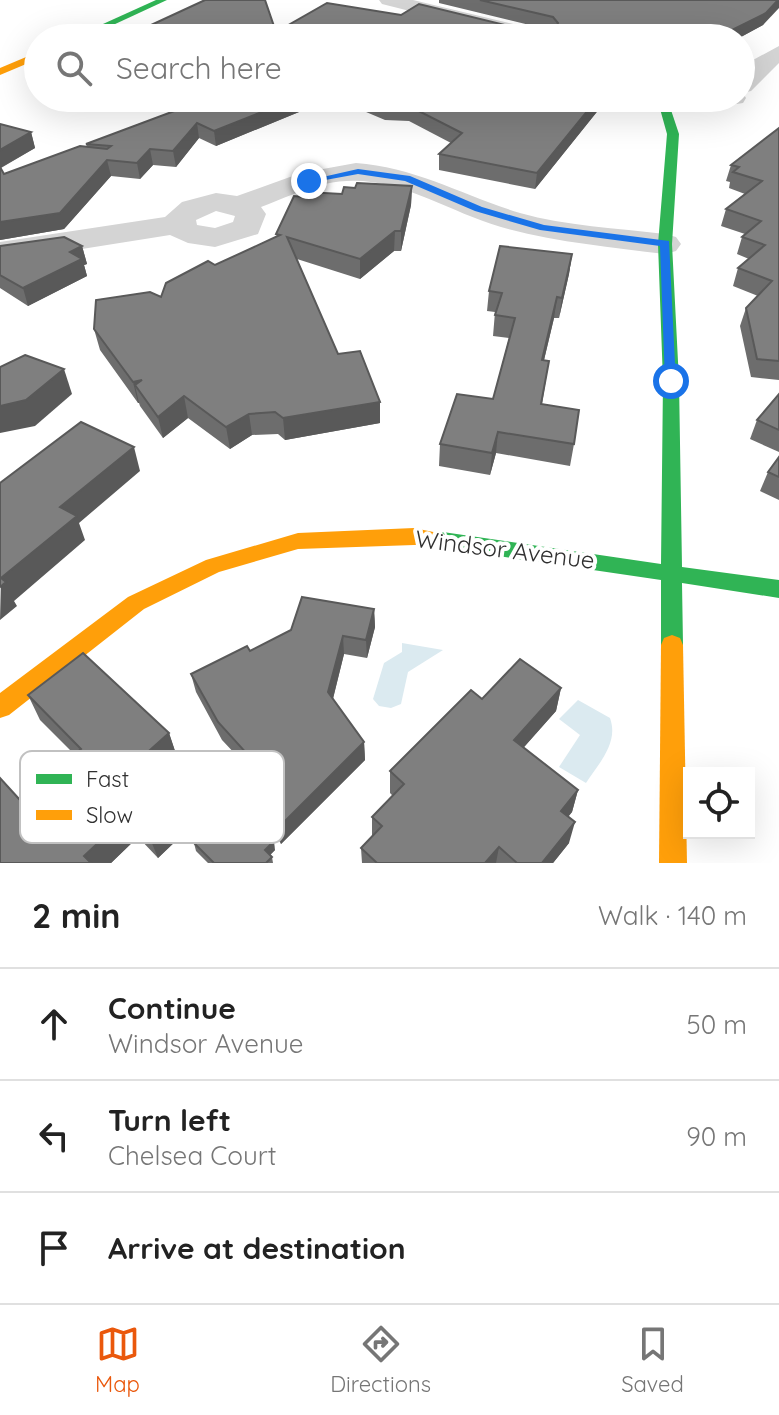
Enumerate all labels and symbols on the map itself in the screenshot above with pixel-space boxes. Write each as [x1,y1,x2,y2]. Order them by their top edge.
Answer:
route end [291,163,327,199]
route start [653,363,689,399]
street label: Windsor Avenue [414,523,596,575]
legend [20,751,284,843]
text: Fast [86,765,129,793]
text: Slow [86,801,133,829]

